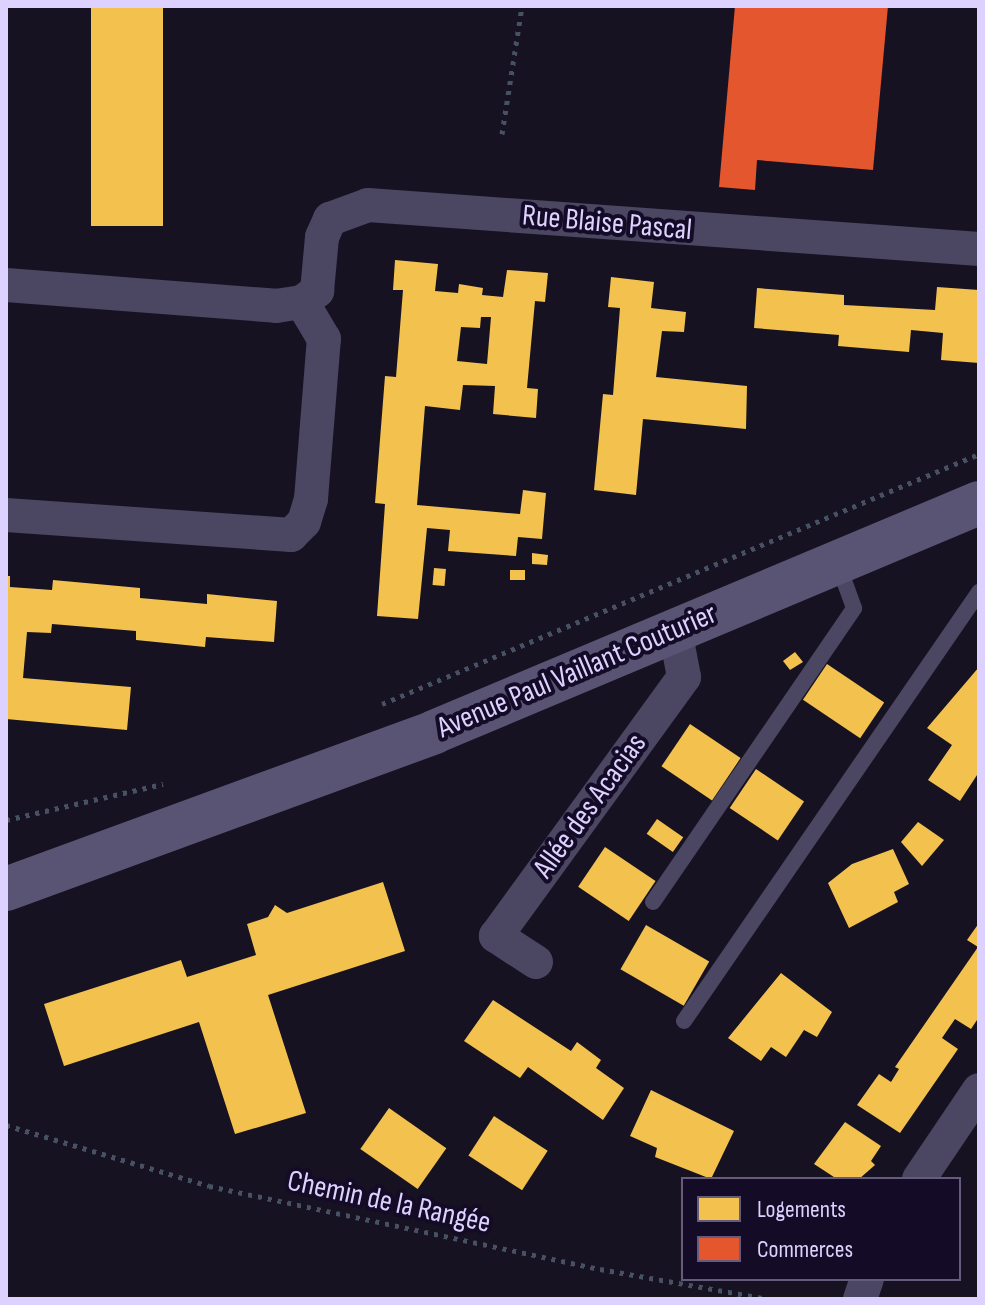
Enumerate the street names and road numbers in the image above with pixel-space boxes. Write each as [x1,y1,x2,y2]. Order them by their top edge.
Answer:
street label: Rue Blaise Pascal [521,198,693,248]
street label: Avenue Paul Vaillant Couturier [432,596,722,746]
street label: Allée des Acacias [526,727,654,885]
street label: Chemin de la Rangée [284,1163,494,1241]

